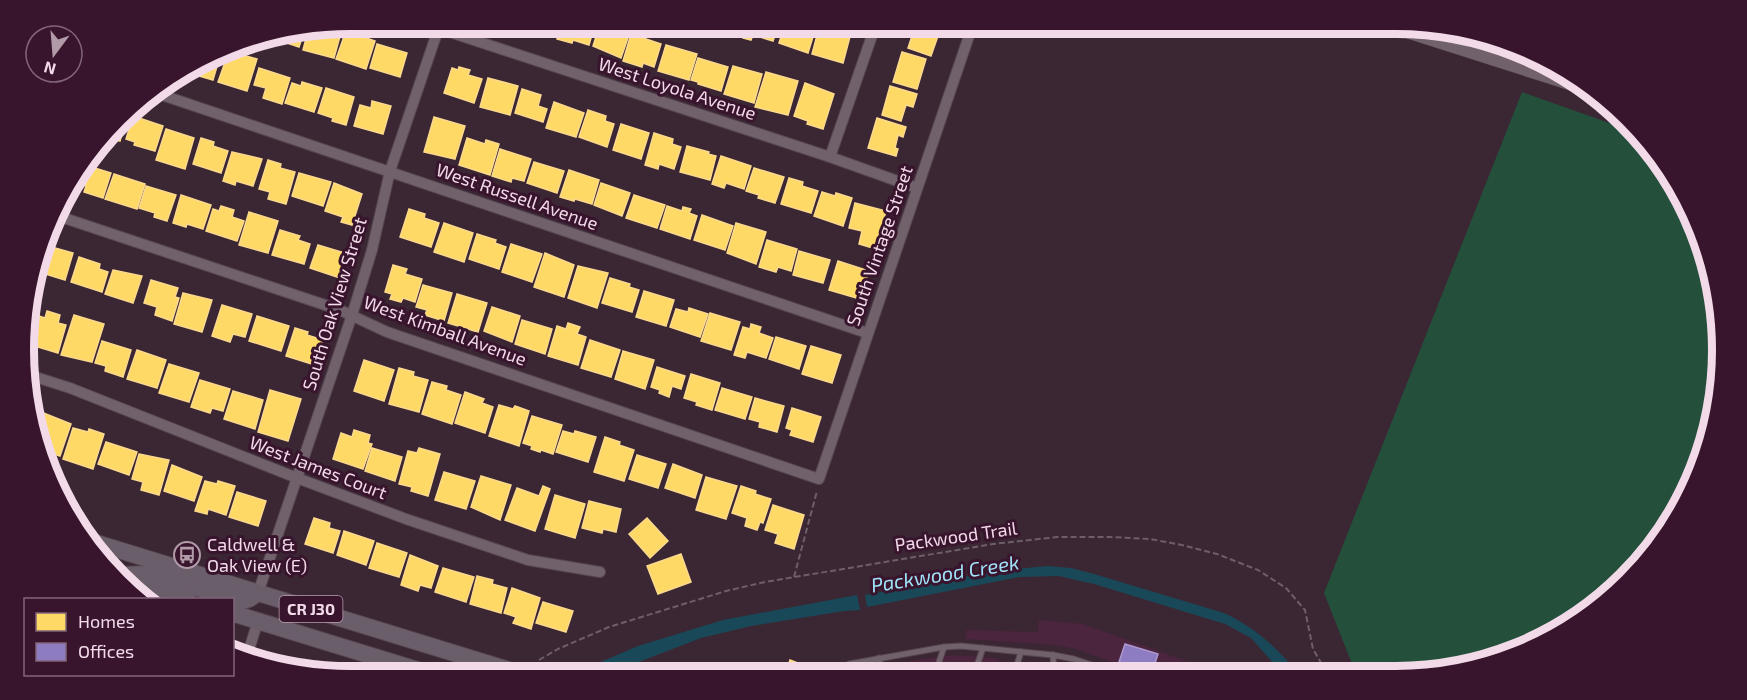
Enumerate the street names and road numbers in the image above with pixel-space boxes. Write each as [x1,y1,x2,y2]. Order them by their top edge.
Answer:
street label: West Loyola Avenue [596,52,759,124]
street label: West Russell Avenue [433,158,601,234]
street label: South Vintage Street [841,163,917,329]
street label: South Oak View Street [297,214,371,393]
street label: West Kimball Avenue [361,290,530,370]
street label: West James Court [247,431,390,503]
street label: Packwood Trail [893,516,1019,555]
road number: CR J30 [280,596,342,622]

